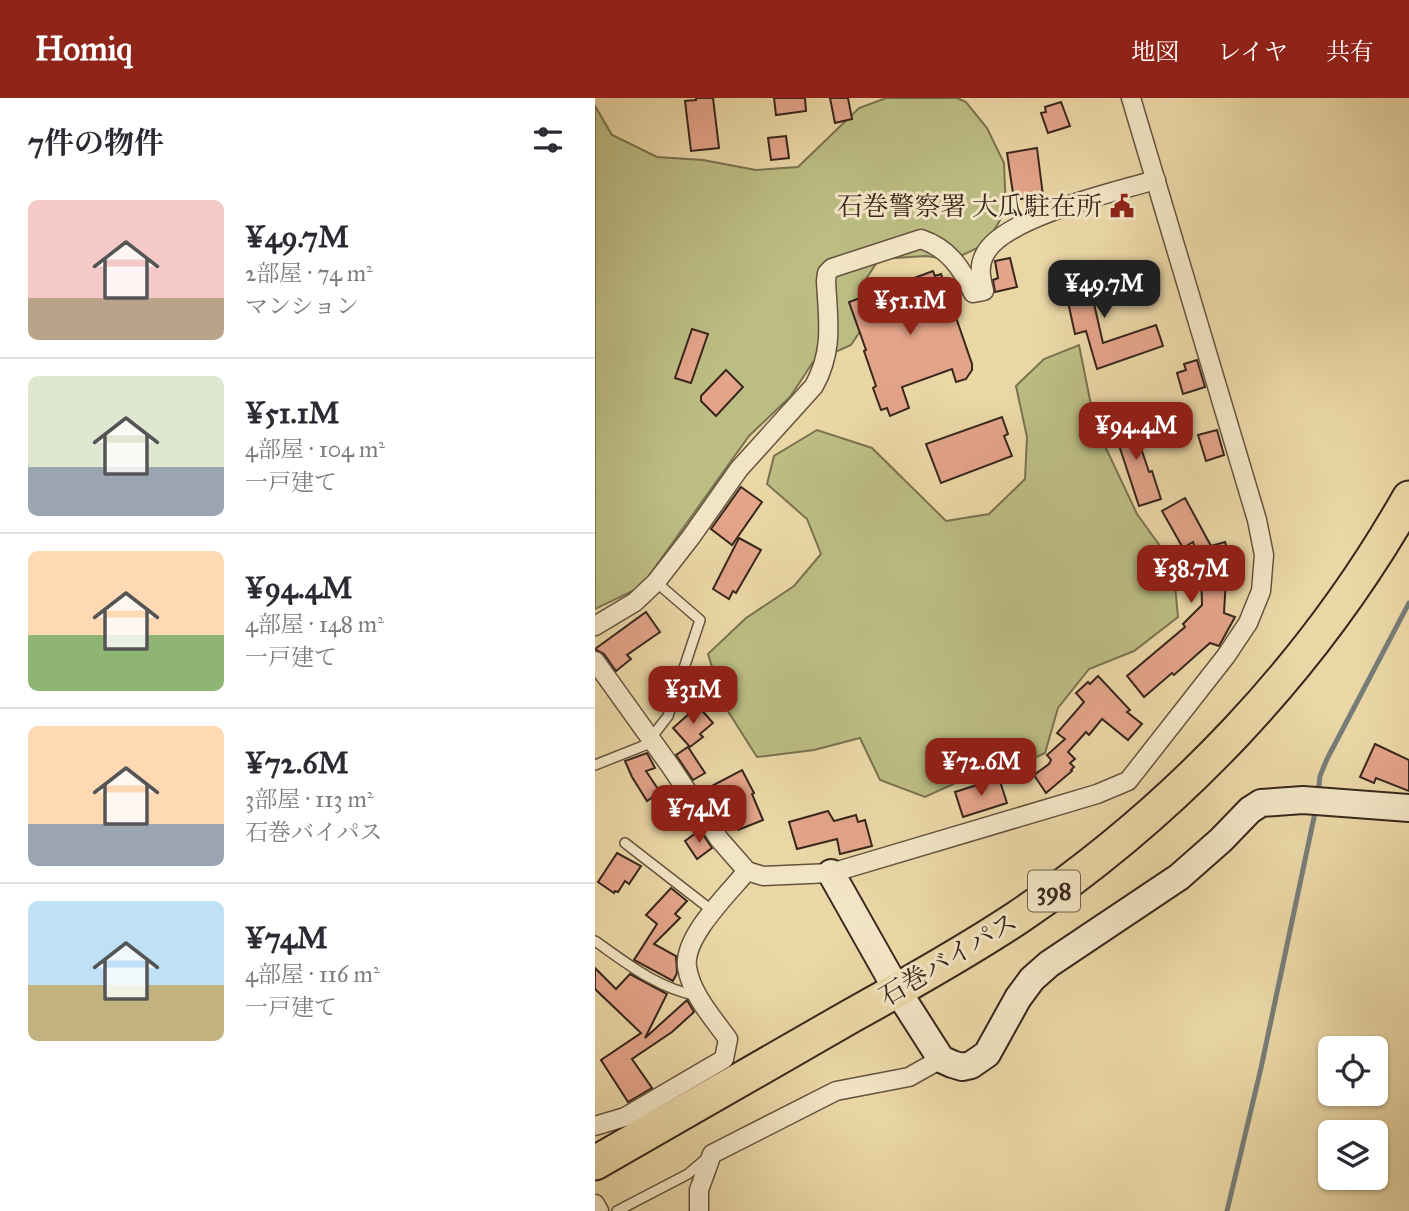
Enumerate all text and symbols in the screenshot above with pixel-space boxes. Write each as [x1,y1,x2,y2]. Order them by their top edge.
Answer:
text: Homiq [35,29,132,69]
text: 地図 [1131,37,1179,67]
text: レイヤ [1217,37,1288,67]
text: 共有 [1326,37,1374,67]
icon: filters [529,121,567,159]
text: 7件の物件 [28,125,164,161]
place label: 石巻警察署 大瓜駐在所 [836,190,1102,222]
public building icon: 石巻警察署 大瓜駐在所 [1108,192,1136,220]
text: ¥49.7M [245,219,349,255]
icon: home [84,228,168,312]
text: 2部屋 · 74 m² [245,259,373,287]
pin: ¥49.7M [1047,260,1161,320]
text: ¥49.7M [1064,269,1144,297]
pin: ¥51.1M [853,278,967,337]
text: ¥51.1M [874,286,946,314]
text: マンション [245,292,359,320]
text: ¥51.1M [245,395,340,431]
pin: ¥94.4M [1079,402,1193,462]
icon: home [84,404,168,488]
text: ¥94.4M [1095,411,1177,439]
text: 4部屋 · 104 m² [245,435,385,463]
text: 一戸建て [245,468,337,496]
pin: ¥38.7M [1134,546,1248,605]
text: ¥38.7M [1153,554,1229,582]
text: ¥94.4M [245,570,352,606]
icon: home [84,579,168,663]
text: 4部屋 · 148 m² [245,610,384,638]
text: 一戸建て [245,643,337,671]
pin: ¥31M [652,666,734,726]
text: ¥31M [664,675,722,703]
pin: ¥72.6M [924,738,1038,798]
text: ¥72.6M [245,745,349,781]
text: ¥72.6M [941,747,1021,775]
icon: home [84,754,168,838]
text: 3部屋 · 113 m² [245,785,373,813]
pin: ¥74M [658,786,740,845]
text: ¥74M [667,794,731,822]
text: 石巻バイパス [245,818,383,846]
road number: 398 [1028,870,1080,912]
street label: 石巻バイパス [873,905,1023,1013]
text: ¥74M [245,920,328,956]
icon: home [84,929,168,1013]
text: 4部屋 · 116 m² [245,960,380,988]
text: 一戸建て [245,993,337,1021]
map controls [1318,1036,1388,1190]
button: locate [1318,1036,1388,1106]
button: layers [1318,1120,1388,1190]

